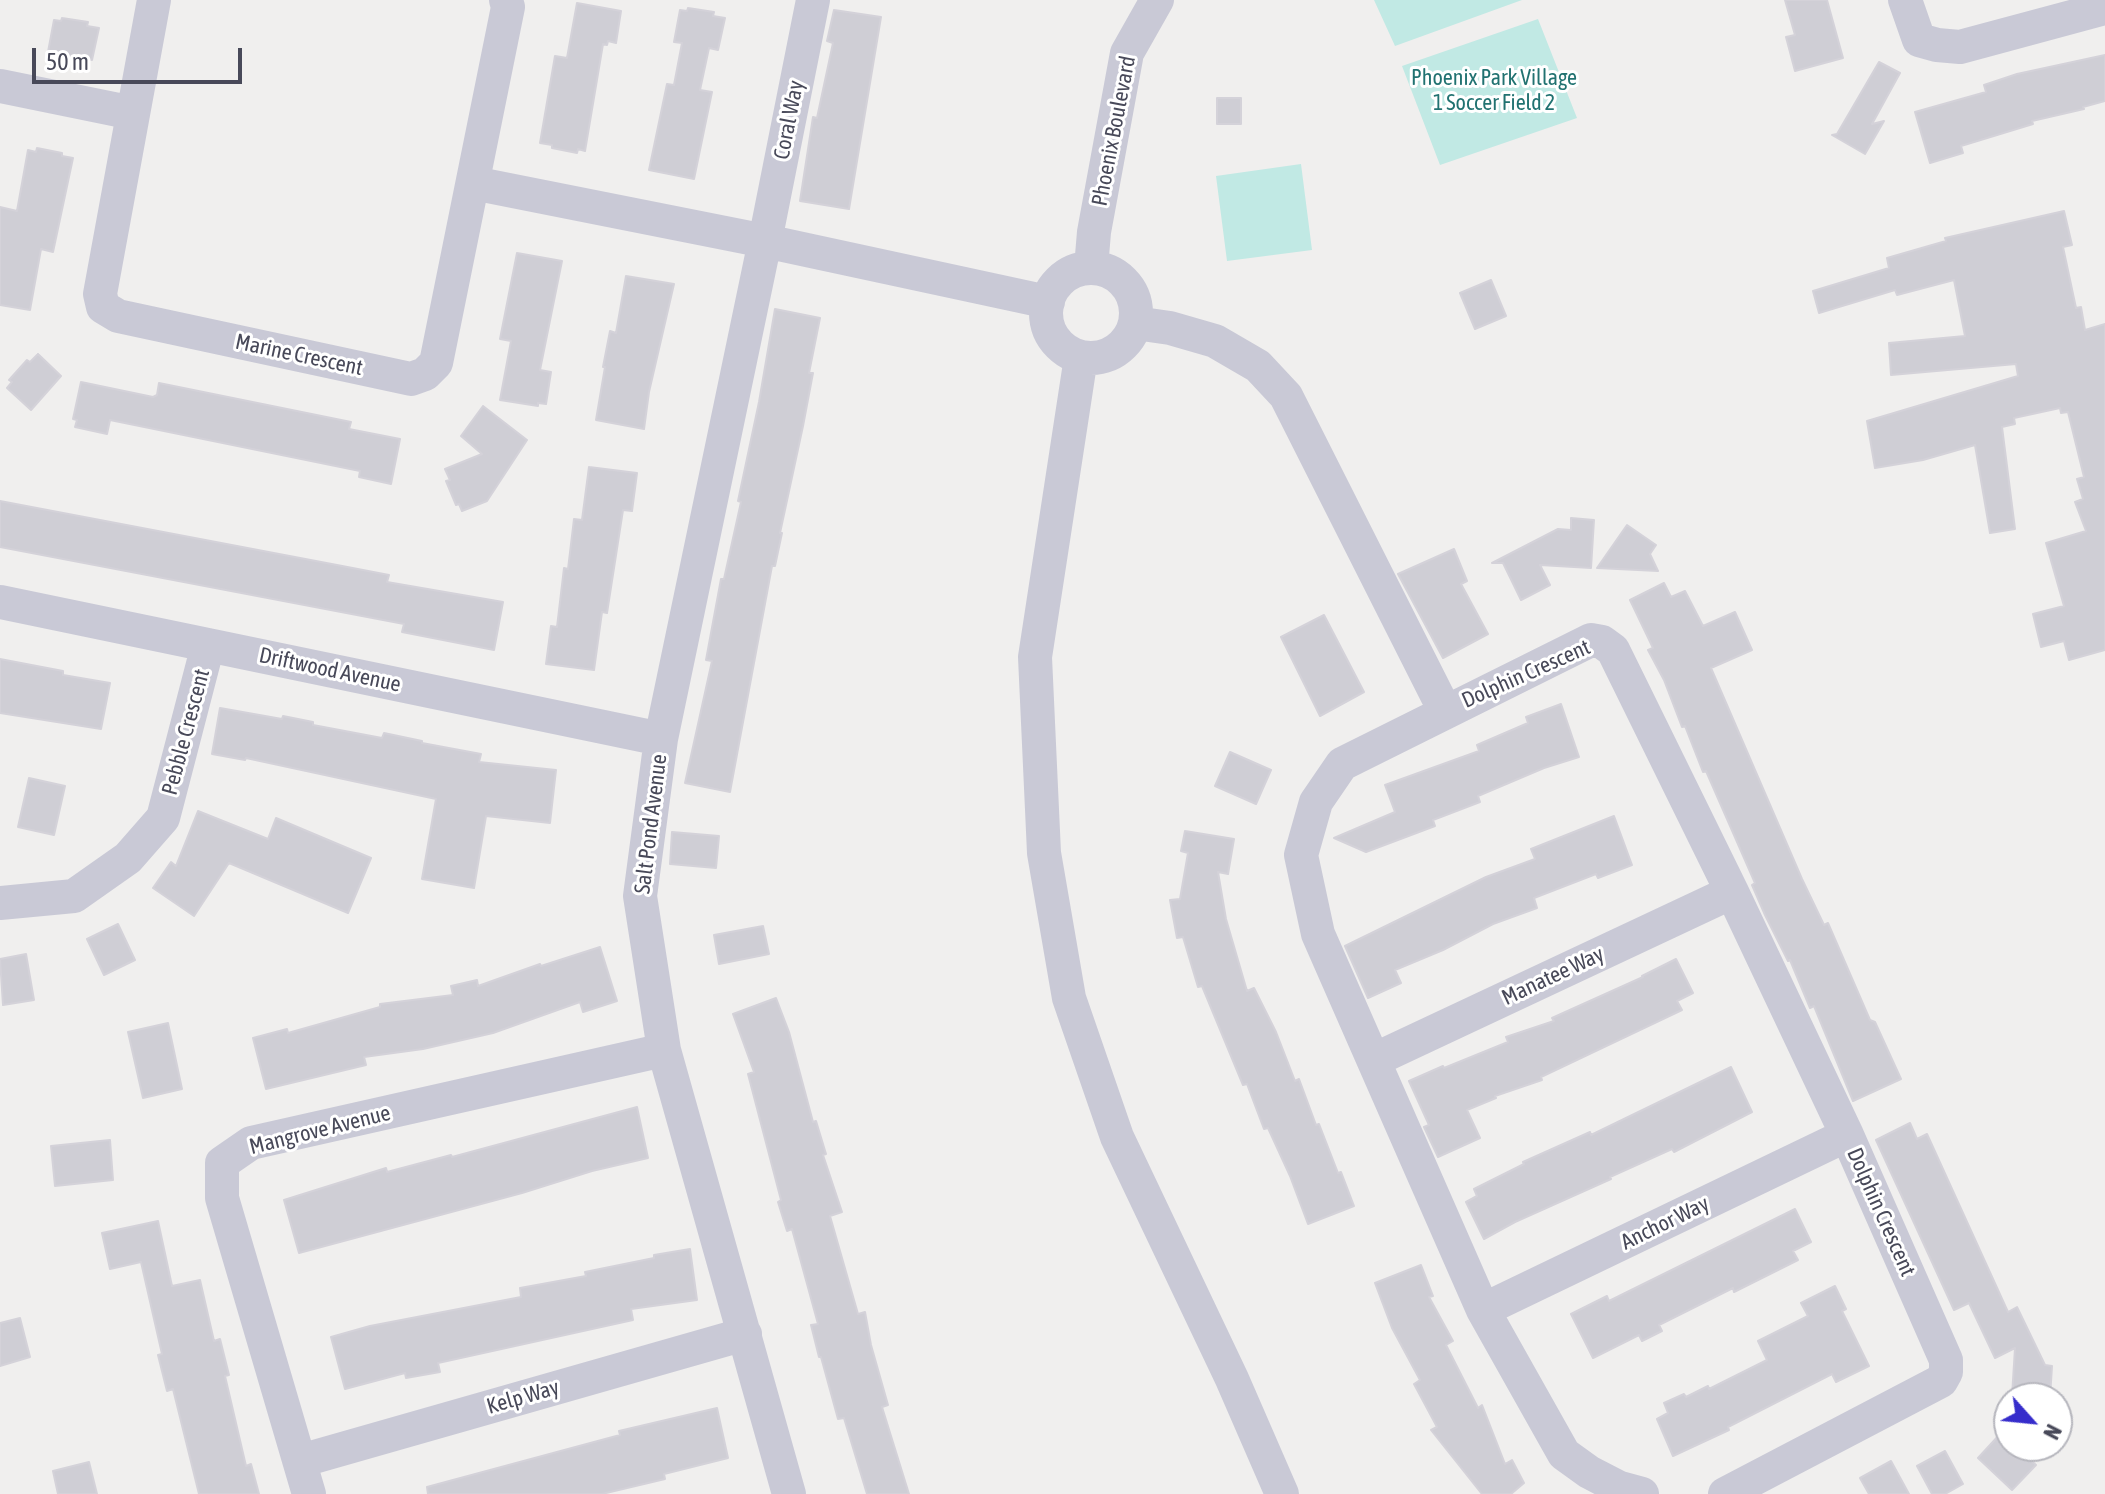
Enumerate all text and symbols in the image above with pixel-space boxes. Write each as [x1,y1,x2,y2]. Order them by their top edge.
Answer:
scale bar [36,32,246,82]
text: 50 m [46,48,89,75]
street label: Phoenix Boulevard [1087,54,1141,208]
park label: Phoenix Park Village 1 Soccer Field 2 [1411,65,1577,116]
street label: Coral Way [768,78,810,162]
street label: Marine Crescent [233,329,365,381]
street label: Dolphin Crescent [1458,634,1594,714]
street label: Driftwood Avenue [257,642,403,698]
street label: Pebble Crescent [157,666,215,798]
street label: Salt Pond Avenue [629,753,673,895]
street label: Manatee Way [1498,941,1608,1011]
street label: Mangrove Avenue [247,1100,393,1160]
street label: Dolphin Crescent [1841,1144,1921,1280]
street label: Anchor Way [1617,1190,1713,1256]
street label: Kelp Way [484,1374,562,1420]
north arrow [1993,1382,2073,1462]
text: N [2038,1420,2067,1444]

